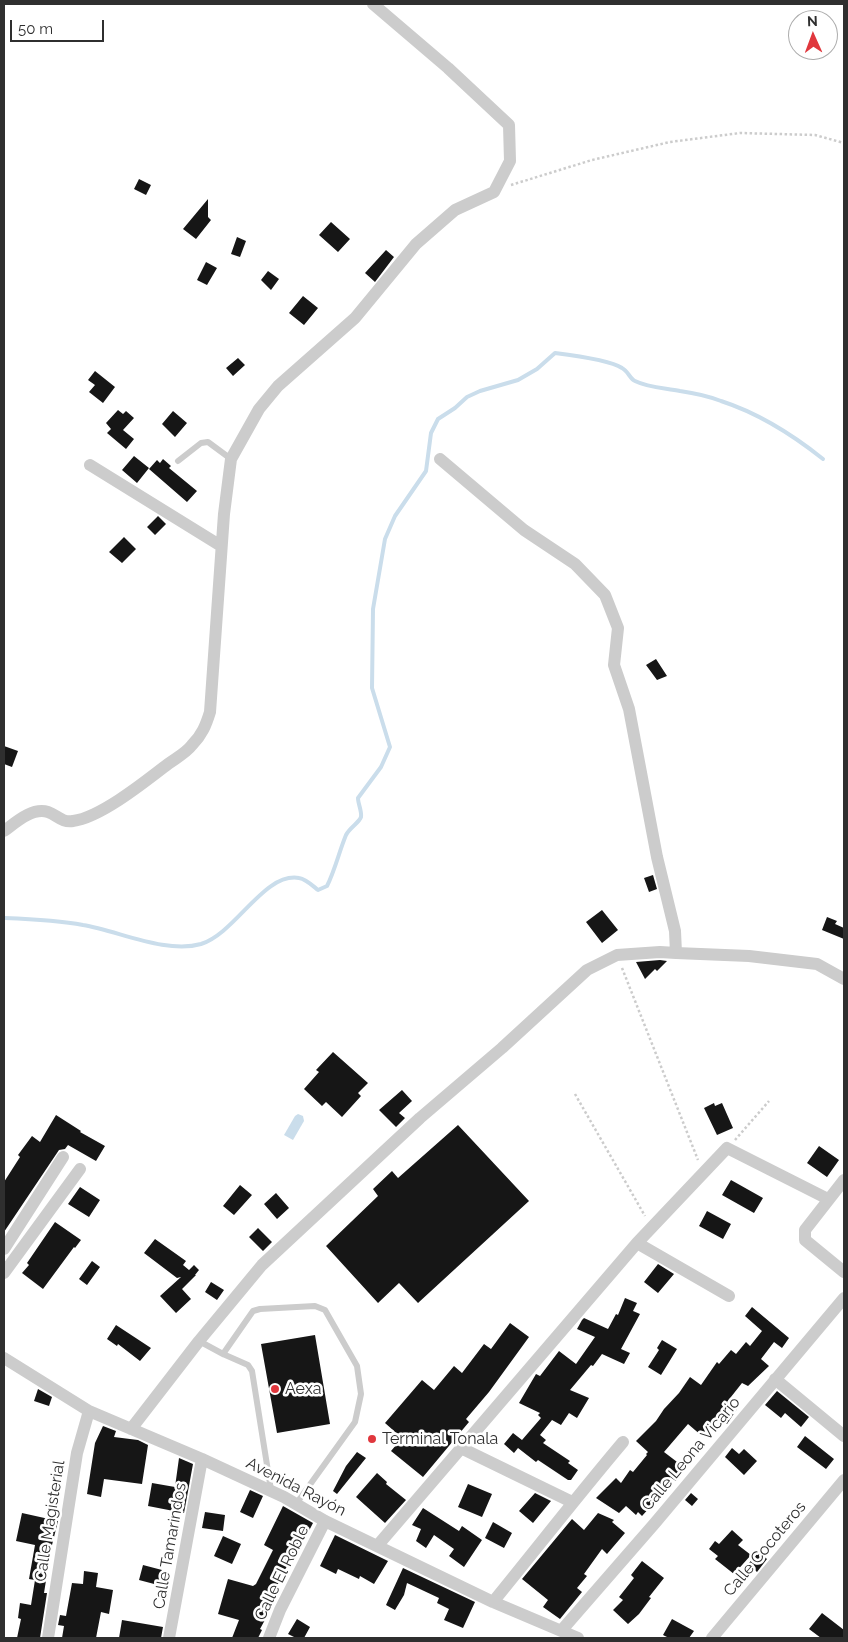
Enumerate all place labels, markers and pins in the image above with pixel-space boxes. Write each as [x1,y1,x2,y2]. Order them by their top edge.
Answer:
place label: Aexa [285,1379,321,1399]
marker: Aexa [269,1383,281,1395]
place label: Terminal Tonala [382,1429,498,1449]
marker: Terminal Tonala [366,1433,378,1445]

